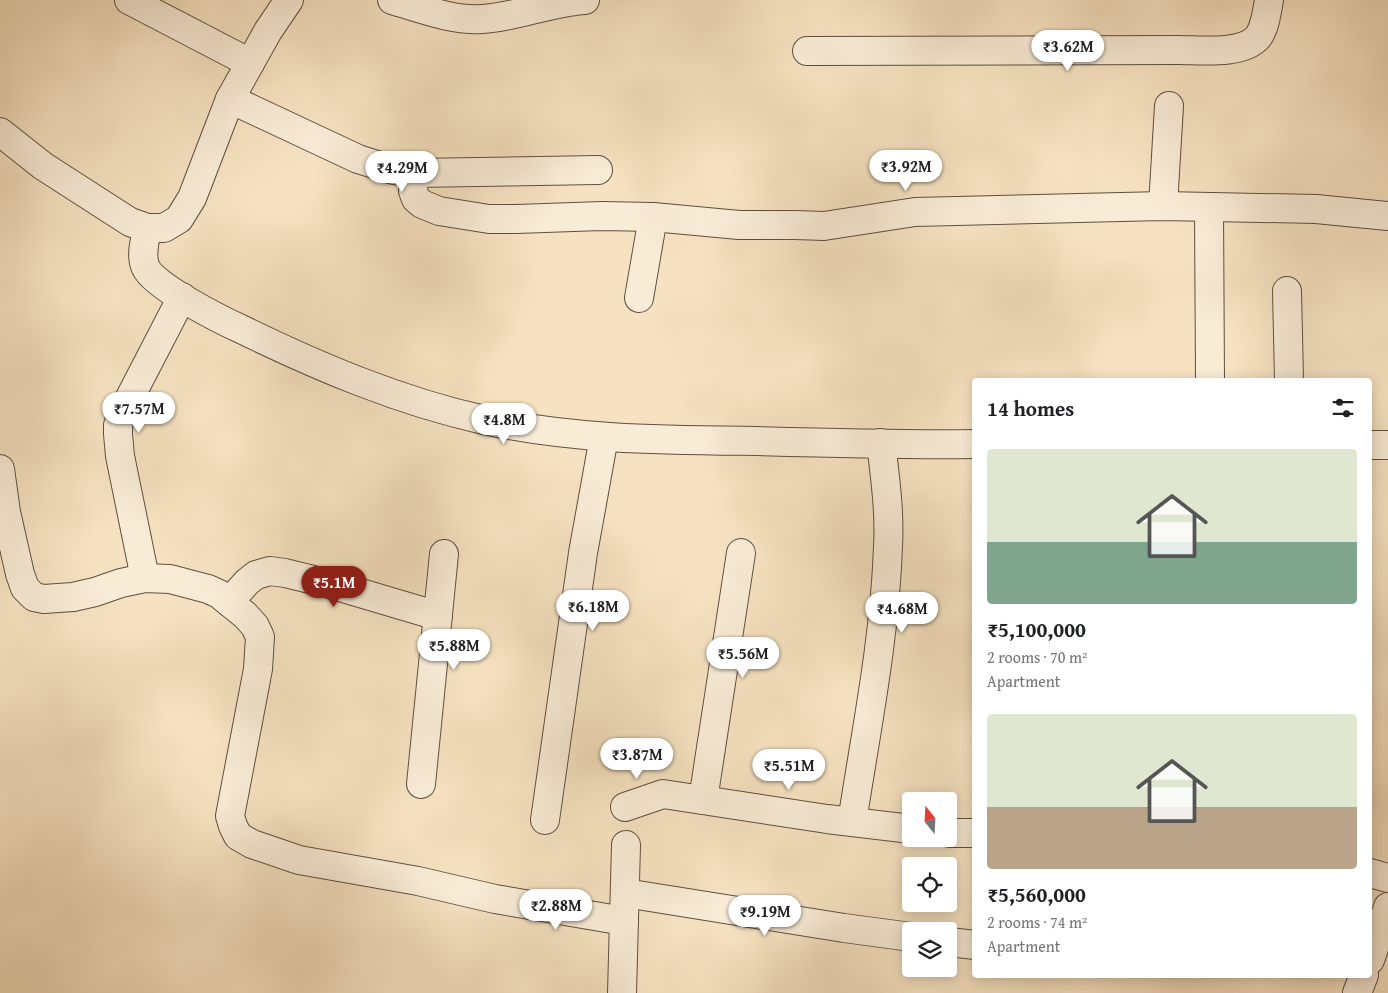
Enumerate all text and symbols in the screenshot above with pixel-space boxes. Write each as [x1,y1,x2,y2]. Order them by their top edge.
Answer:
pin: ₹3.62M [1027,30,1109,72]
text: ₹3.62M [1042,34,1094,58]
pin: ₹4.29M [361,150,443,193]
pin: ₹3.92M [865,150,947,192]
text: ₹3.92M [880,154,932,178]
text: ₹4.29M [376,155,428,179]
pin: ₹7.57M [98,392,180,434]
text: 14 homes [987,393,1074,424]
icon: filters [1329,394,1357,422]
text: ₹7.57M [113,396,165,420]
pin: ₹4.8M [469,402,539,445]
text: ₹4.8M [482,407,526,431]
icon: home [1127,481,1217,571]
pin: ₹5.1M [299,566,369,608]
text: ₹5.1M [312,570,356,594]
pin: ₹6.18M [552,590,634,632]
pin: ₹4.68M [861,592,943,634]
text: ₹6.18M [567,594,619,618]
text: ₹4.68M [876,596,928,620]
text: ₹5,100,000 [987,614,1086,645]
pin: ₹5.88M [413,628,495,671]
text: ₹5.88M [428,633,480,657]
pin: ₹5.56M [702,636,784,679]
text: ₹5.56M [717,641,769,665]
text: 2 rooms · 70 m² [987,645,1087,669]
text: Apartment [987,669,1060,693]
pin: ₹3.87M [596,738,678,780]
text: ₹3.87M [611,742,663,766]
icon: home [1127,746,1217,836]
pin: ₹5.51M [748,748,830,791]
text: ₹5.51M [763,753,815,777]
north arrow [902,792,958,848]
map controls [902,792,957,977]
button: locate [902,857,957,912]
text: ₹5,560,000 [987,879,1086,910]
pin: ₹2.88M [515,888,597,931]
text: ₹2.88M [530,893,582,917]
pin: ₹9.19M [724,894,806,937]
text: ₹9.19M [739,899,791,923]
text: 2 rooms · 74 m² [987,910,1087,934]
button: layers [902,922,957,977]
text: Apartment [987,934,1060,958]

